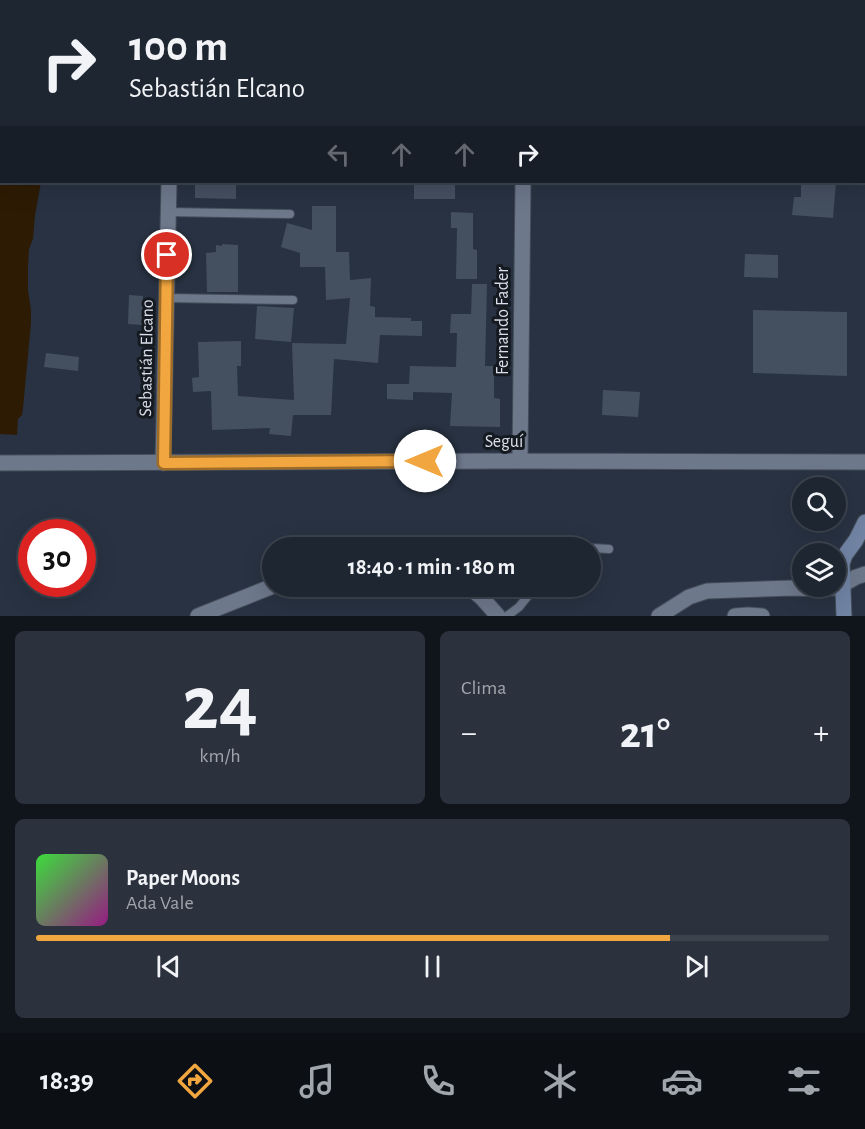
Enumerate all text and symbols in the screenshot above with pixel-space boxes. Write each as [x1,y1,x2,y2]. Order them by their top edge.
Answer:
icon: right [30,24,108,102]
text: 100 m [129,26,228,68]
text: Sebastián Elcano [129,75,305,102]
icon: left [322,138,355,171]
icon: ahead [385,138,418,171]
icon: ahead [448,138,481,171]
icon: right [511,138,544,171]
pin [141,229,192,280]
icon: arrive [150,238,183,271]
street label: Fernando Fader [494,267,512,375]
street label: Sebastián Elcano [137,299,157,417]
position arrow [393,429,457,493]
street label: Seguí [485,433,524,451]
map controls [792,477,846,597]
button: search [792,477,846,531]
speed limit sign: 30 [18,519,96,597]
button: layers [792,543,846,597]
text: 18:40 · 1 min · 180 m [348,556,515,578]
text: 24 [182,666,258,744]
text: Clima [461,678,506,698]
text: 21° [620,711,670,756]
text: − [461,717,477,750]
text: + [813,717,829,750]
text: km/h [199,746,241,766]
text: Paper Moons [126,867,240,889]
text: Ada Vale [126,893,194,913]
icon: previous [152,950,185,983]
icon: pause [416,950,449,983]
icon: next [680,950,713,983]
icon: directions [174,1060,216,1102]
icon: music [296,1060,338,1102]
icon: phone [417,1060,459,1102]
icon: climate [539,1060,581,1102]
icon: car [661,1060,703,1102]
icon: filters [783,1060,825,1102]
text: 18:39 [40,1067,94,1094]

